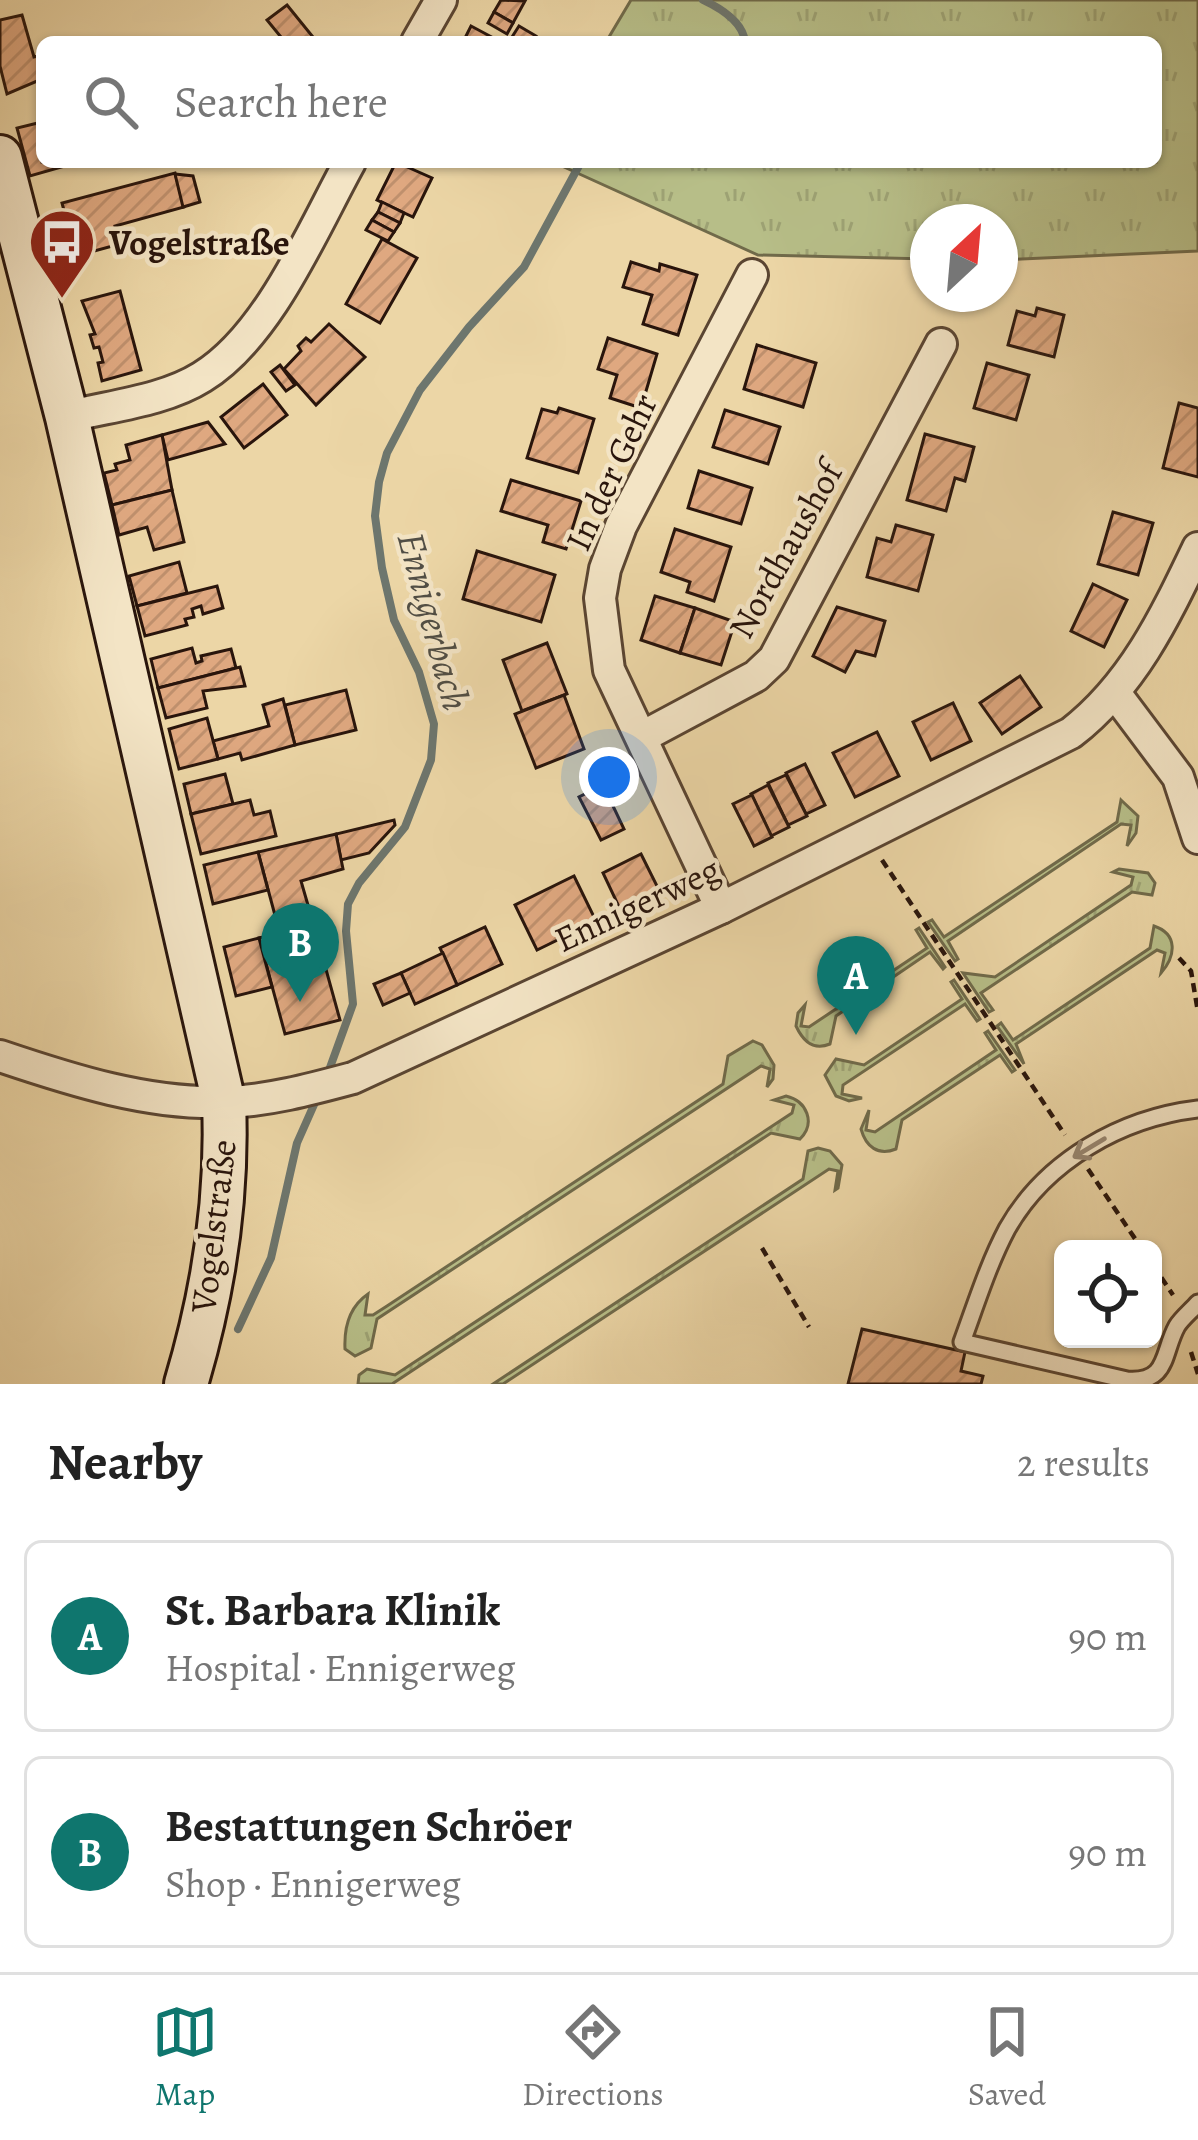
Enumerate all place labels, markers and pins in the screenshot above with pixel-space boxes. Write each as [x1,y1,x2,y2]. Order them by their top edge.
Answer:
bus stop icon: Vogelstraße [27,207,97,301]
place label: Vogelstraße [108,218,290,267]
pin: B [261,903,339,1002]
pin: A [817,936,895,1035]

